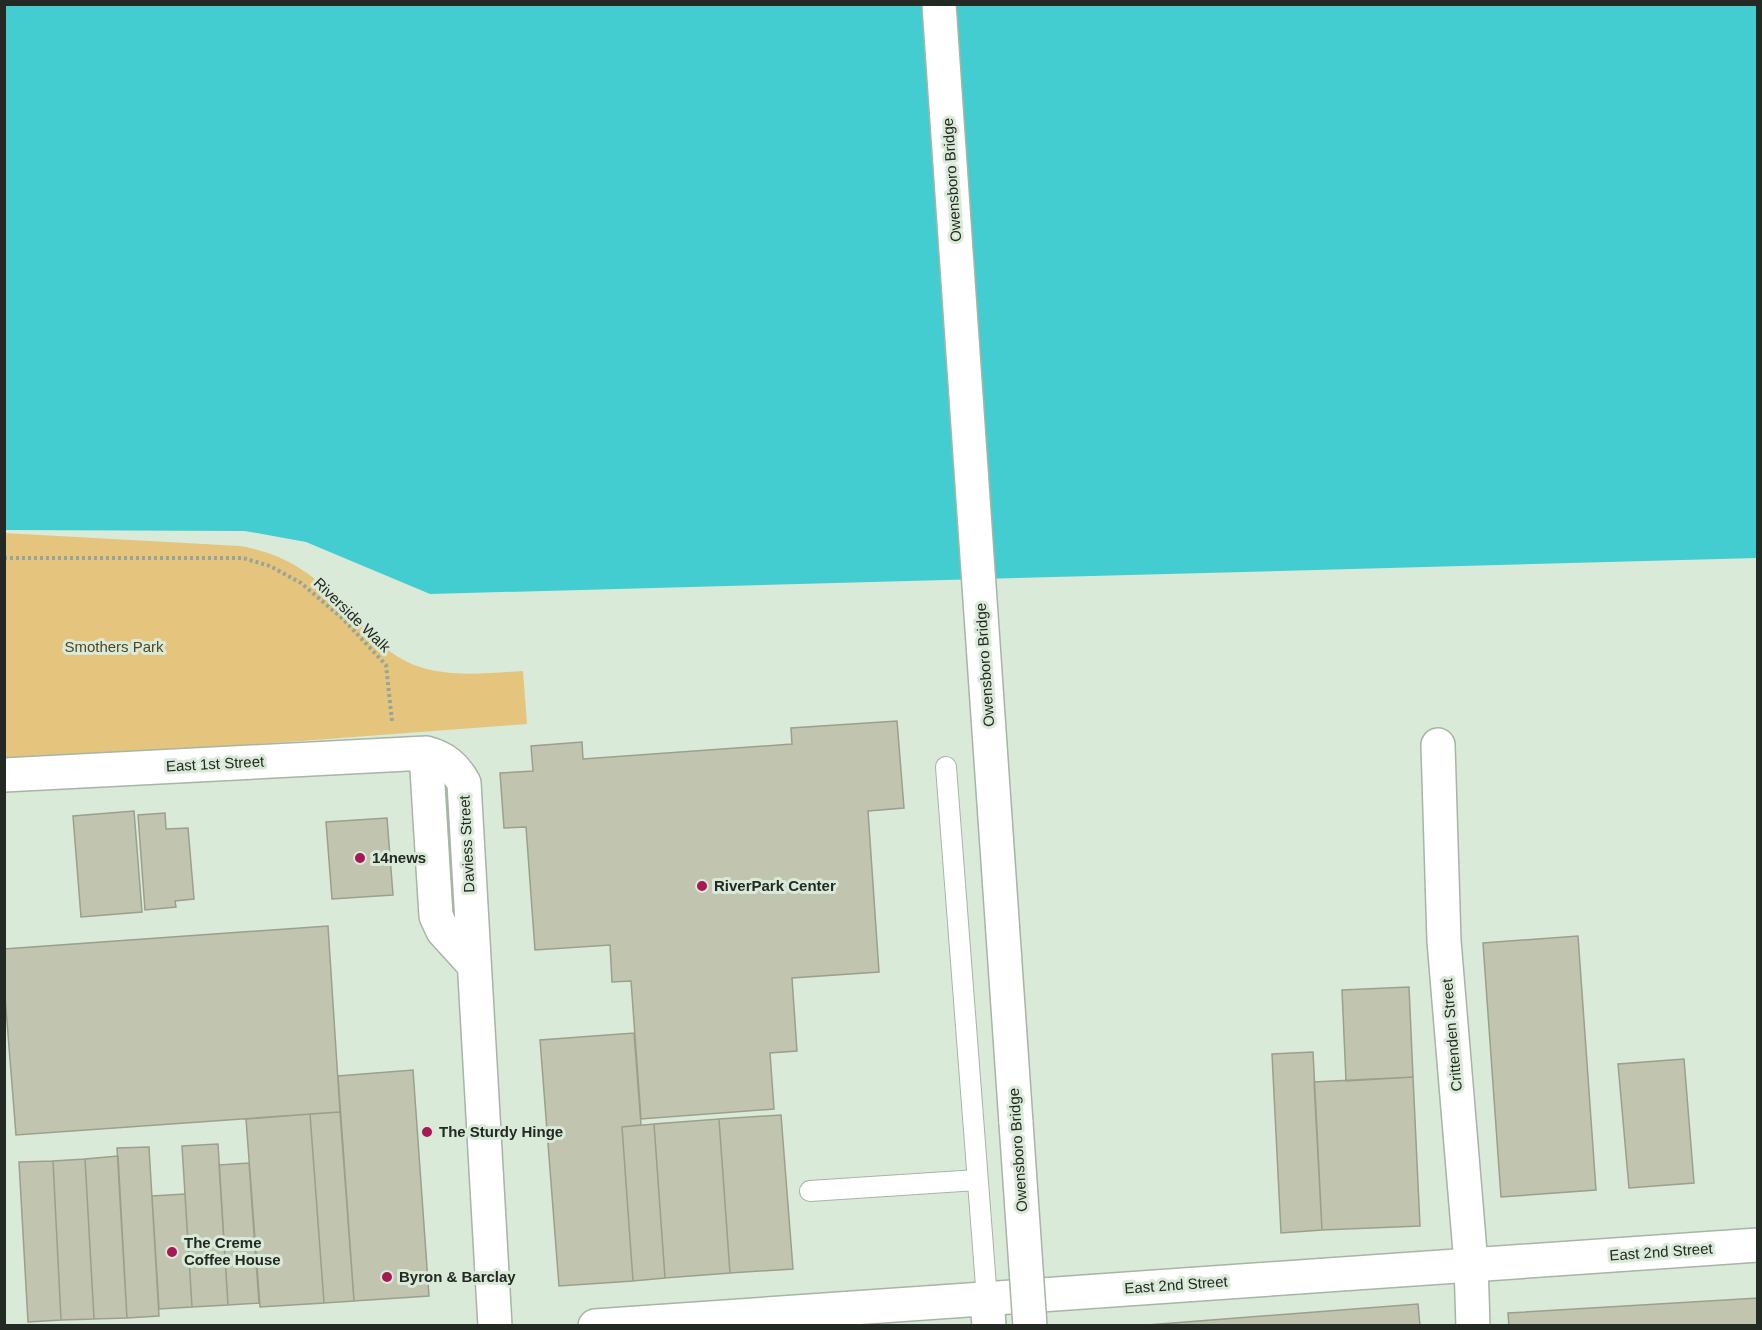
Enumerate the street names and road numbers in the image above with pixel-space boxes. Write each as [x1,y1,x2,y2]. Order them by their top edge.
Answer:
street label: Owensboro Bridge [939,117,964,243]
street label: Riverside Walk [311,574,394,656]
street label: Owensboro Bridge [972,602,997,728]
street label: East 1st Street [165,752,265,775]
street label: Daviess Street [455,794,478,893]
street label: Crittenden Street [1438,977,1465,1092]
street label: Owensboro Bridge [1005,1087,1030,1213]
street label: East 2nd Street [1609,1239,1714,1264]
street label: East 2nd Street [1124,1272,1229,1297]

